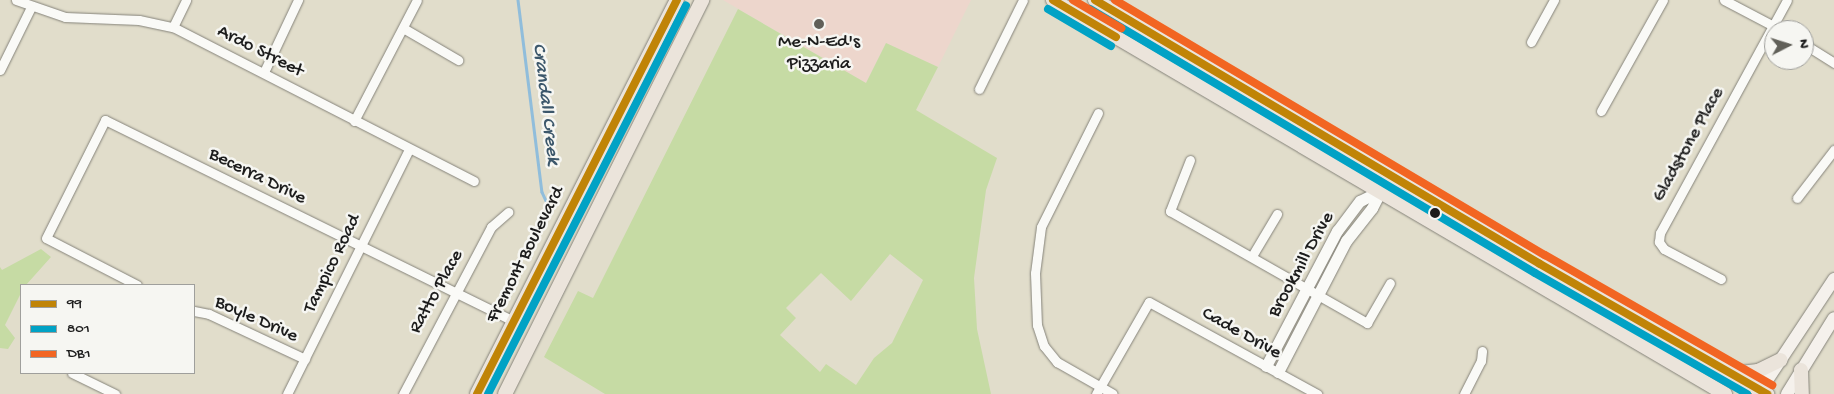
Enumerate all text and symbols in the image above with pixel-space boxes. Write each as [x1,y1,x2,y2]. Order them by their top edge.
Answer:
marker: Me-N-Ed's Pizzaria [813,18,825,30]
street label: Ardo Street [213,20,307,84]
north arrow [1764,20,1814,70]
place label: Me-N-Ed's Pizzaria [778,32,860,76]
text: N [1795,38,1812,49]
water label: Crandall Creek [526,42,564,166]
street label: Gladstone Place [1648,84,1730,206]
street label: Becerra Drive [205,144,309,210]
street label: Fremont Boulevard [482,183,570,327]
unlabelled marker [1430,208,1440,218]
street label: Brookmill Drive [1264,209,1340,321]
street label: Tampico Road [299,211,367,317]
street label: Ratto Place [405,246,469,338]
legend [20,284,195,374]
street label: Boyle Drive [211,292,301,348]
text: 99 [67,295,82,313]
street label: Cade Drive [1197,303,1285,365]
text: 801 [67,320,90,338]
text: DB1 [67,345,91,363]

